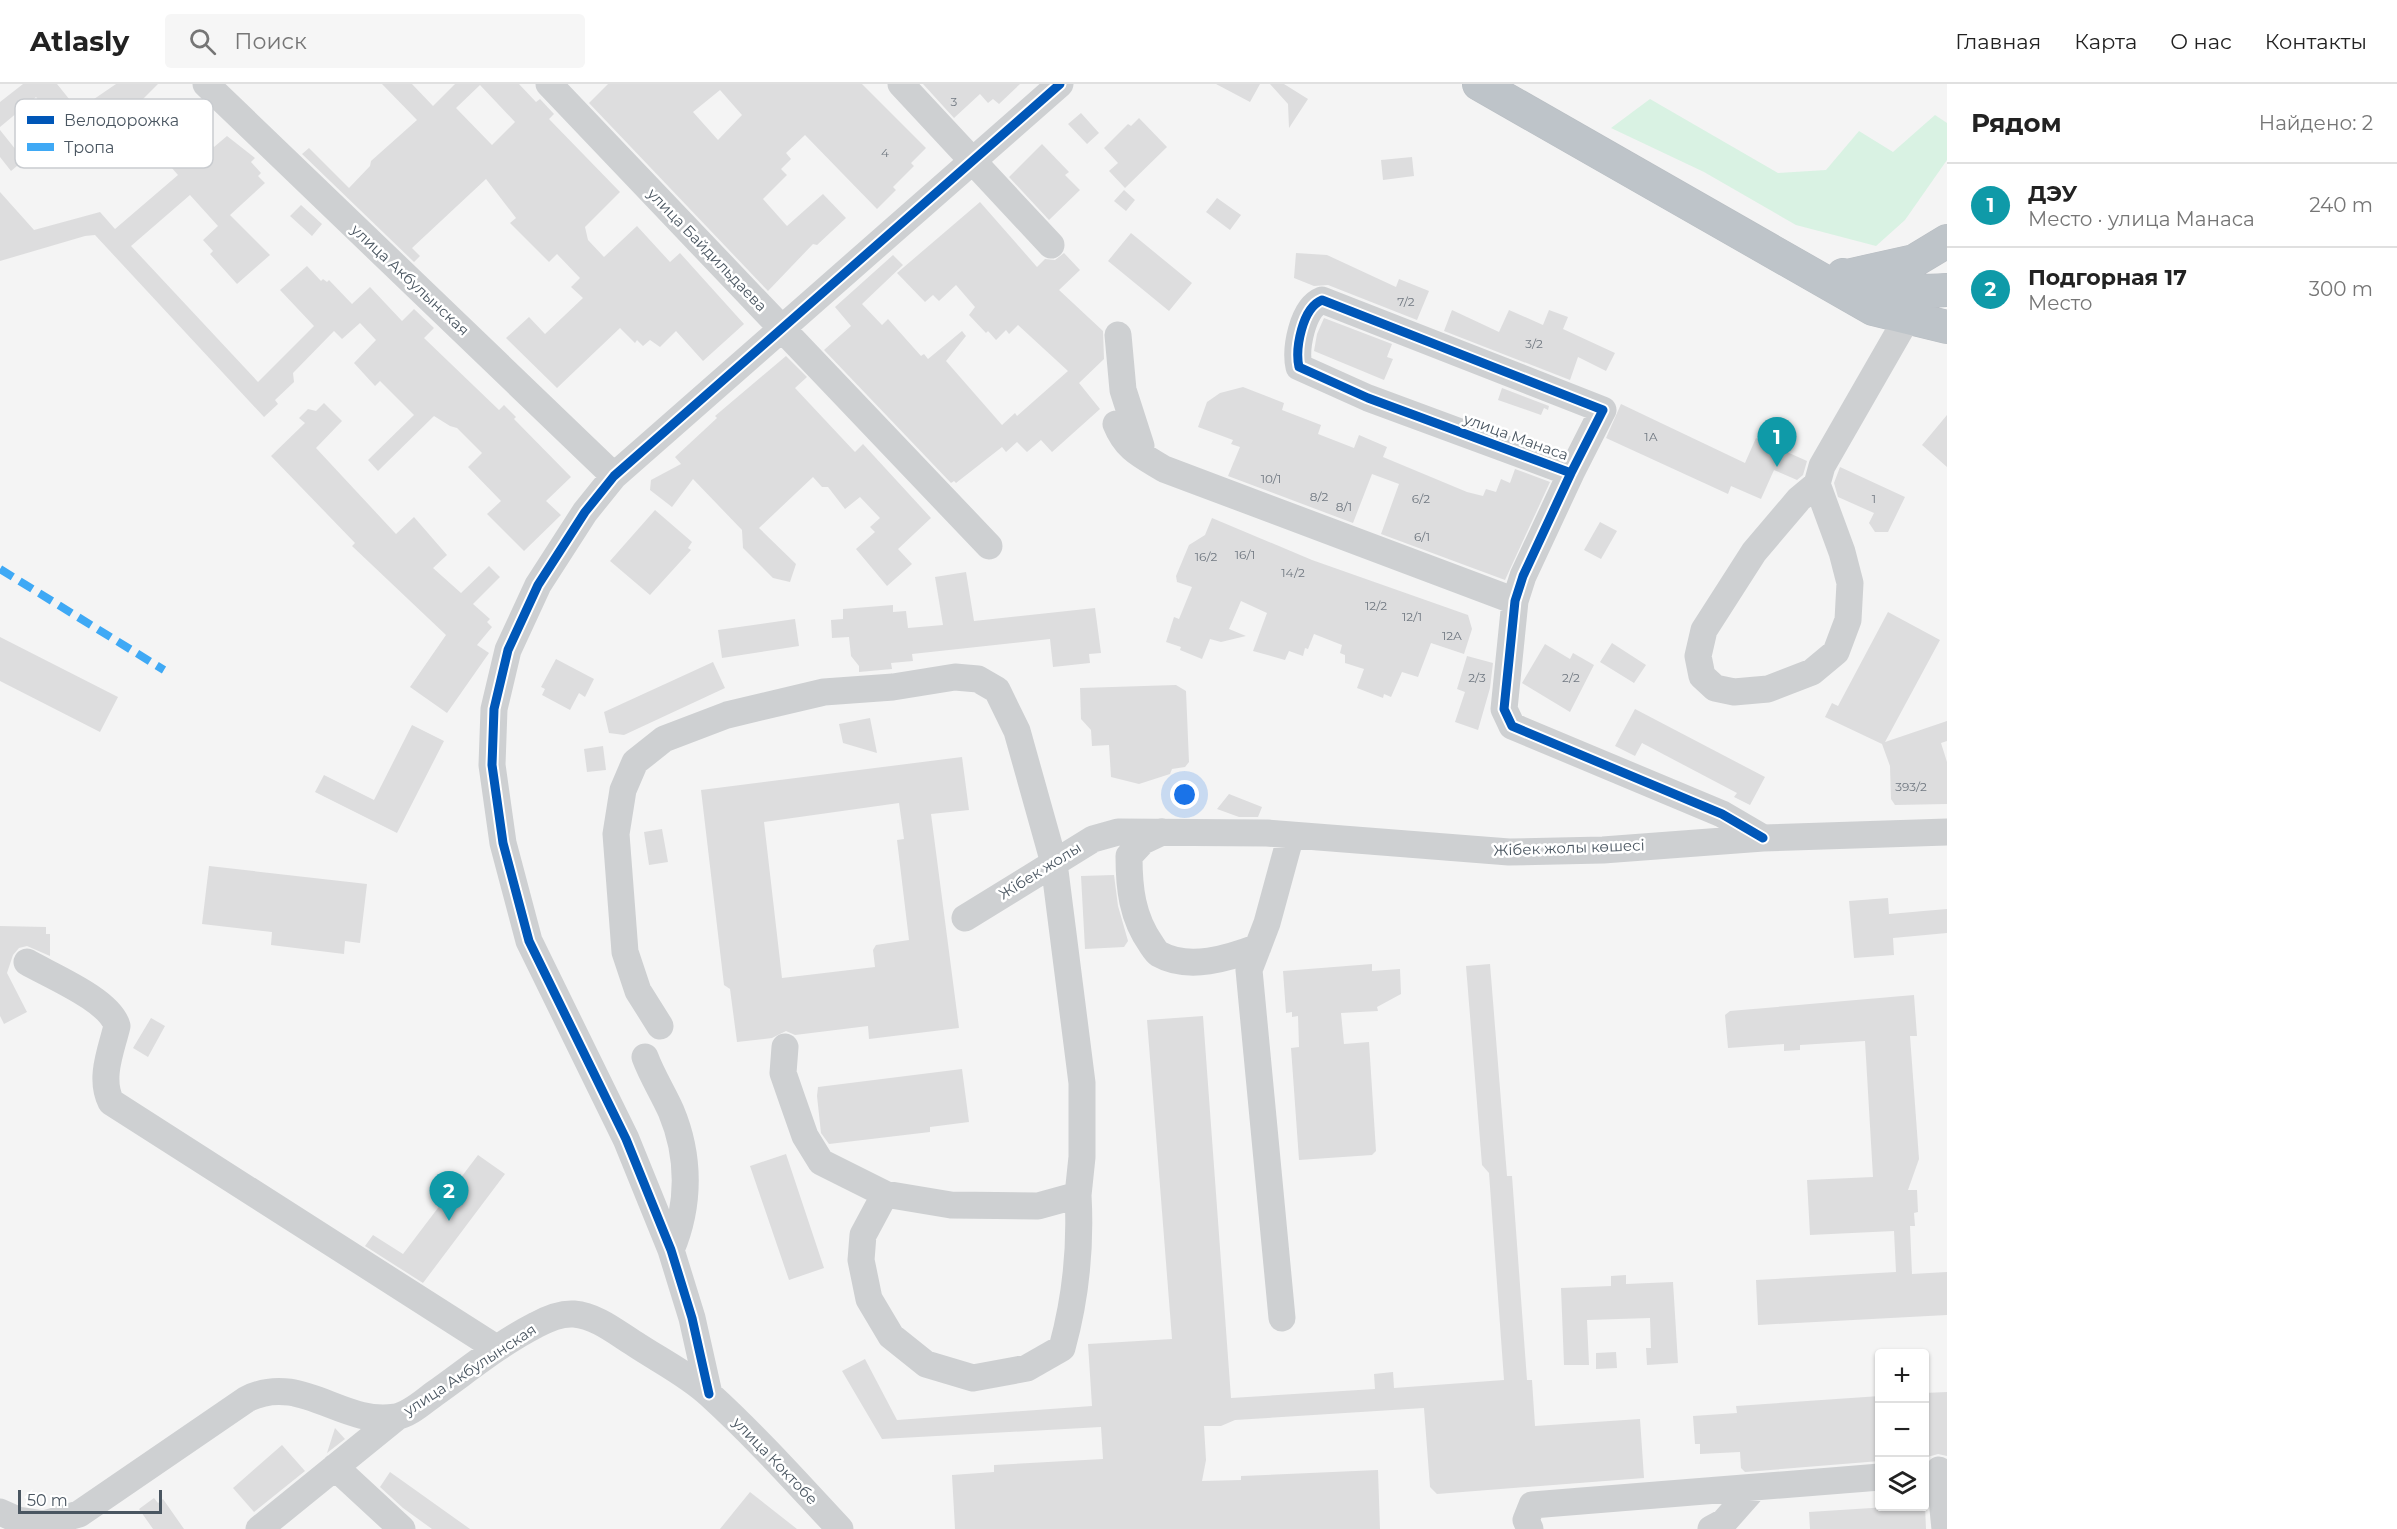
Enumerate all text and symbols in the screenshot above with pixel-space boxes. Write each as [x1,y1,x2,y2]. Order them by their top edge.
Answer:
search box [165,14,585,68]
text: Atlasly [30,24,129,58]
icon: search [186,25,219,58]
text: Поиск [234,28,307,55]
text: Главная [1955,29,2041,54]
text: Карта [2074,29,2137,54]
text: О нас [2170,29,2232,54]
text: Контакты [2265,29,2367,54]
house number: 3 [951,94,958,109]
legend [15,99,213,168]
text: Рядом [1971,107,2062,139]
text: Велодорожка [64,111,179,130]
text: Найдено: 2 [2259,111,2373,135]
text: Тропа [64,138,114,157]
house number: 4 [881,145,889,160]
text: ДЭУ [2028,180,2077,207]
street label: улица Байдильдаева [643,183,771,315]
text: 1 [1987,193,1994,217]
text: 240 m [2309,193,2373,217]
text: Место · улица Манаса [2028,207,2255,231]
street label: улица Акбулынская [347,219,473,339]
text: Подгорная 17 [2028,264,2187,291]
text: 2 [1985,277,1996,301]
text: 300 m [2309,277,2373,301]
text: Место [2028,291,2092,315]
house number: 7/2 [1397,294,1415,309]
house number: 3/2 [1525,336,1543,351]
street label: улица Манаса [1460,408,1571,464]
pin: 1 [1758,418,1796,467]
house number: 1А [1644,429,1658,444]
house number: 10/1 [1261,471,1281,486]
house number: 8/2 [1310,489,1328,504]
house number: 6/2 [1412,491,1430,506]
house number: 1 [1872,491,1876,506]
house number: 8/1 [1336,499,1352,514]
house number: 6/1 [1414,529,1430,544]
house number: 16/1 [1235,547,1255,562]
house number: 16/2 [1195,549,1217,564]
house number: 14/2 [1281,565,1305,580]
house number: 12/2 [1365,598,1387,613]
house number: 12/1 [1402,609,1422,624]
house number: 12А [1442,628,1462,643]
house number: 2/3 [1468,670,1486,685]
house number: 2/2 [1562,670,1580,685]
house number: 393/2 [1895,779,1927,794]
your location [1170,780,1199,809]
street label: Жібек жолы көшесі [1493,835,1645,860]
street label: Жібек жолы [995,838,1085,903]
pin: 2 [430,1172,468,1221]
street label: улица Акбулынская [399,1320,540,1420]
map controls [1875,1349,1929,1511]
button: + [1875,1349,1929,1403]
button: − [1875,1403,1929,1457]
street label: улица Коктобе [728,1412,822,1508]
button: layers [1875,1457,1929,1511]
scale bar [18,1487,162,1514]
text: 50 m [27,1491,68,1510]

